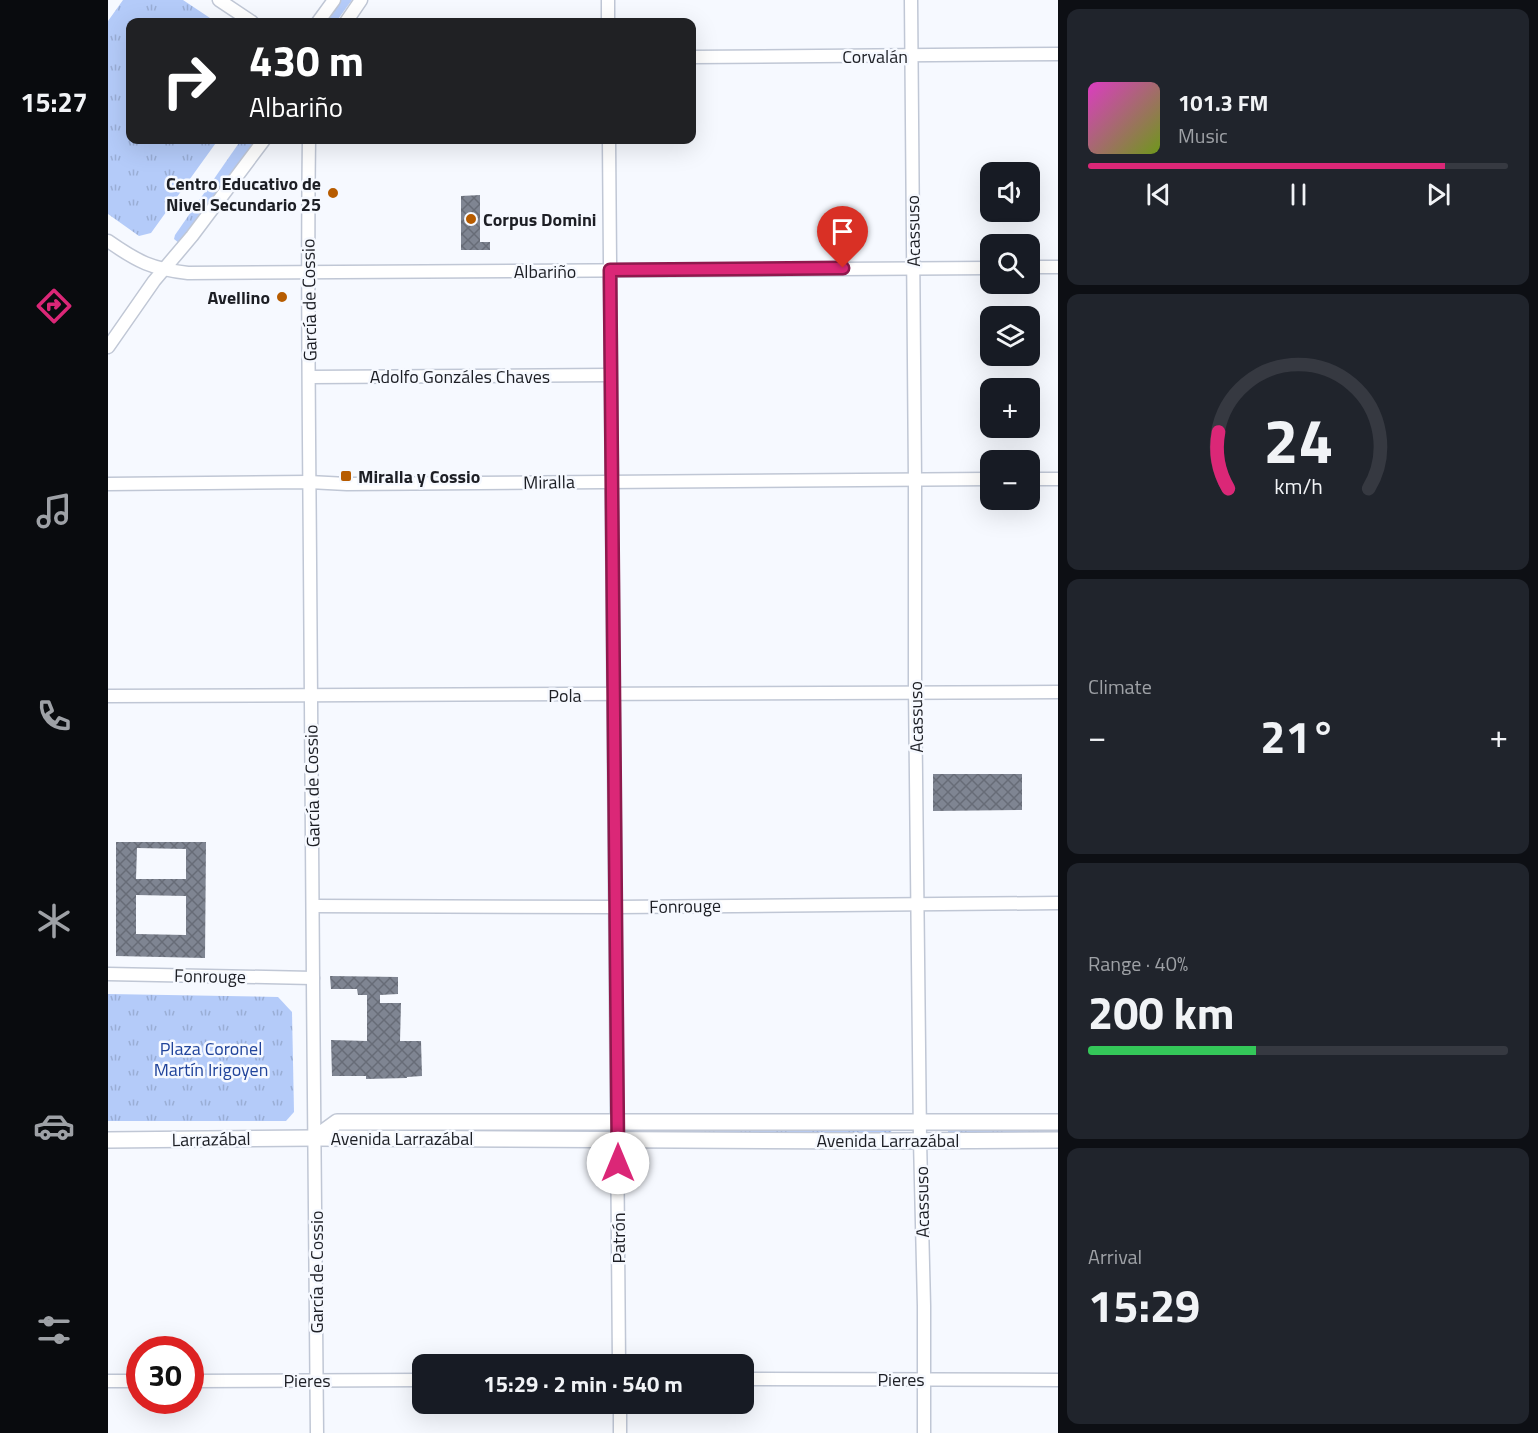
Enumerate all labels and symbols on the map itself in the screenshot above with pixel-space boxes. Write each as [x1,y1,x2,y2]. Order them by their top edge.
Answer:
street label: Corvalán [842,43,908,70]
place label: Centro Educativo de Nivel Secundario 25 [166,170,321,218]
marker: Centro Educativo de Nivel Secundario 25 [326,186,340,200]
street label: Acassuso [899,195,927,267]
place label: Corpus Domini [483,206,597,233]
pin [817,206,868,268]
marker: Corpus Domini [464,212,478,226]
street label: García de Cossio [294,238,324,362]
street label: Albariño [514,258,576,285]
place label: Avellino [208,284,270,311]
marker: Avellino [275,290,289,304]
street label: Adolfo Gonzáles Chaves [370,363,550,390]
place label: Miralla y Cossio [358,463,480,490]
street label: Miralla [523,468,575,496]
marker: Miralla y Cossio [339,469,353,483]
street label: Acassuso [902,681,930,753]
street label: Pola [548,682,582,709]
street label: García de Cossio [297,724,327,848]
street label: Fonrouge [649,892,721,920]
street label: Fonrouge [174,962,246,990]
park label: Plaza Coronel Martín Irigoyen [154,1035,268,1083]
street label: Larrazábal [171,1125,251,1153]
street label: Avenida Larrazábal [330,1125,474,1152]
street label: Avenida Larrazábal [816,1127,960,1154]
position arrow [586,1131,650,1195]
street label: Acassuso [908,1166,936,1238]
street label: García de Cossio [303,1211,330,1333]
street label: Patrón [605,1212,632,1264]
speed limit sign: 30 [126,1336,204,1414]
street label: Pieres [877,1366,925,1393]
street label: Pieres [283,1367,331,1394]

